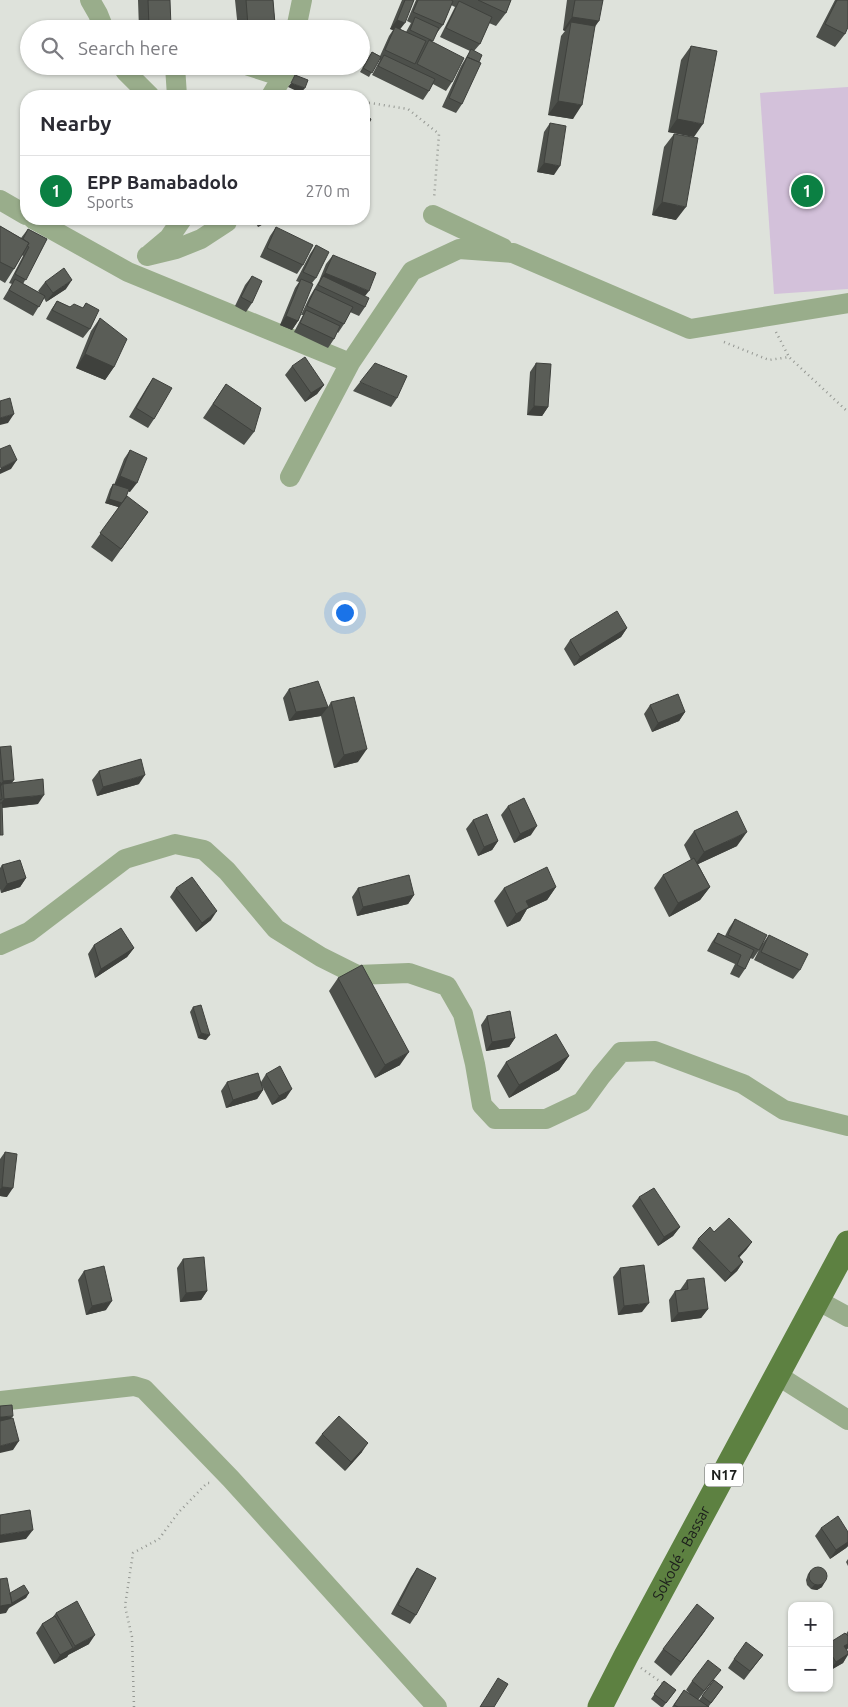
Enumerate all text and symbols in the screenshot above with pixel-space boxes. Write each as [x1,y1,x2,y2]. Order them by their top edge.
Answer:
search box [20,20,370,75]
icon: search [38,34,66,62]
text: Search here [78,37,178,59]
text: Nearby [40,111,111,135]
text: EPP Bamabadolo [87,171,238,193]
pin: 1 [791,172,823,210]
text: 1 [51,182,61,200]
text: 270 m [305,182,350,200]
text: Sports [87,193,133,211]
your location [332,600,358,626]
road number: N17 [705,1464,743,1486]
street label: Sokodé - Bassar [649,1503,713,1603]
map controls [788,1602,833,1692]
button: + [788,1602,833,1647]
button: − [788,1647,833,1692]

